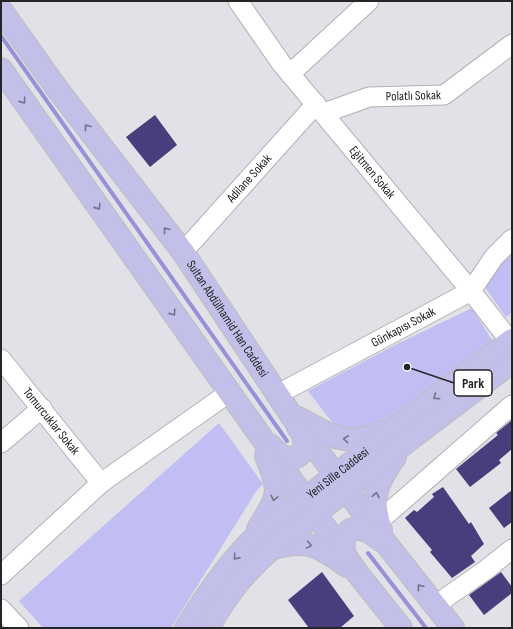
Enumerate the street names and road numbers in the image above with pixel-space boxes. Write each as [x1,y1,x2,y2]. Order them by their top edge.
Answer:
street label: Polatlı Sokak [385,87,441,105]
street label: Eğitmen Sokak [346,143,399,202]
street label: Adilane Sokak [223,151,275,207]
street label: Sultan Abdülhamid Han Caddesi [183,257,272,380]
street label: Günkapısı Sokak [368,303,438,351]
street label: Tomurcuklar Sokak [19,384,83,458]
street label: Yeni Sille Caddesi [304,444,372,502]

